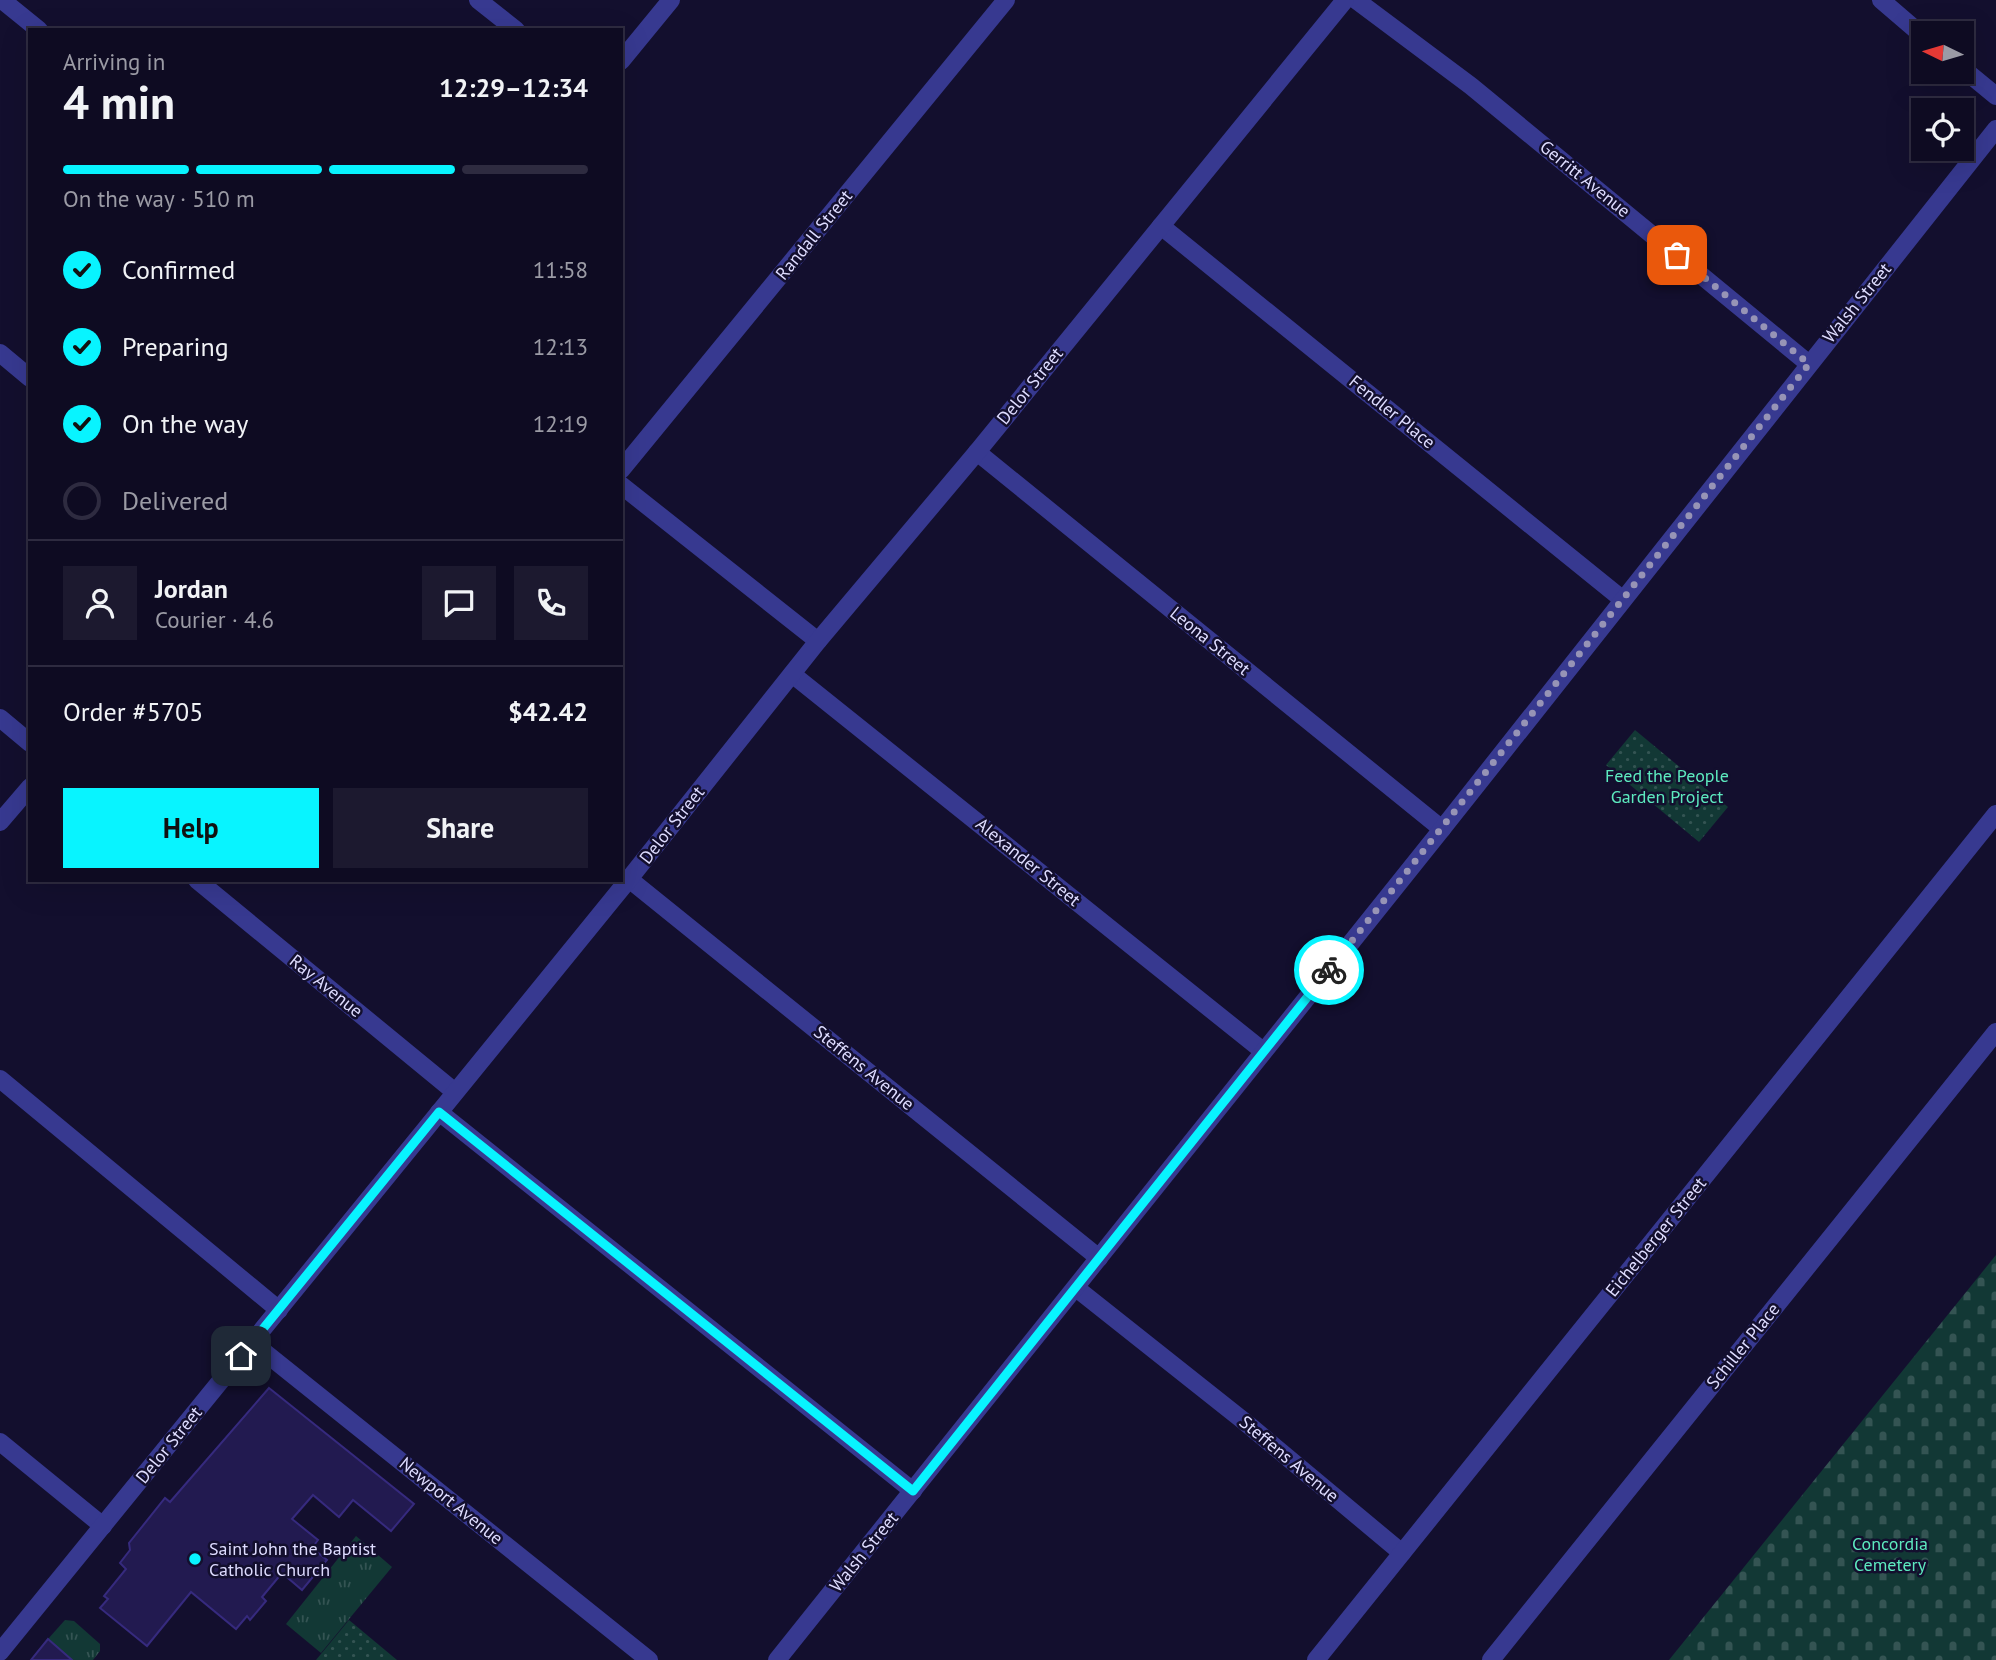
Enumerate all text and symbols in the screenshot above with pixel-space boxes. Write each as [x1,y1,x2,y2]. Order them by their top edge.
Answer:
north arrow [1911,21,1974,84]
map controls [1911,21,1974,161]
text: Arriving in [63,47,165,76]
text: 12:29–12:34 [439,71,588,104]
text: 4 min [63,72,175,132]
button: locate [1911,98,1974,161]
street label: Gerritt Avenue [1535,135,1635,222]
text: On the way · 510 m [63,184,255,213]
street label: Randall Street [770,185,857,284]
pin [1647,225,1707,285]
icon: bag [1658,236,1696,274]
icon: check [63,251,101,289]
text: Confirmed [122,253,235,286]
text: 11:58 [533,255,588,284]
street label: Walsh Street [1817,258,1896,347]
icon: check [63,328,101,366]
text: Preparing [122,330,229,363]
text: 12:13 [533,332,588,361]
street label: Delor Street [991,342,1068,429]
street label: Fendler Place [1345,370,1440,453]
icon: check [63,405,101,443]
text: On the way [122,407,248,440]
text: 12:19 [533,409,588,438]
text: Delivered [122,484,228,517]
button: person [63,566,137,640]
button: chat [422,566,496,640]
button: phone [514,566,588,640]
text: Jordan [155,572,228,605]
street label: Leona Street [1166,601,1255,680]
text: Courier · 4.6 [155,605,274,634]
text: Order #5705 [63,695,203,728]
text: $42.42 [508,695,588,728]
park label: Feed the People Garden Project [1605,764,1729,808]
street label: Delor Street [634,781,709,868]
button: Help [63,788,319,868]
button: Share [333,788,588,868]
street label: Alexander Street [971,812,1085,911]
courier [1294,935,1364,1005]
street label: Ray Avenue [285,949,368,1022]
icon: bike [1310,951,1348,989]
street label: Steffens Avenue [809,1020,919,1115]
street label: Eichelberger Street [1600,1172,1711,1301]
street label: Schiller Place [1701,1298,1784,1393]
pin [211,1326,271,1386]
icon: home [222,1337,260,1375]
street label: Delor Street [130,1401,207,1488]
street label: Steffens Avenue [1235,1410,1344,1507]
street label: Newport Avenue [395,1452,508,1549]
street label: Walsh Street [824,1507,903,1596]
park label: Concordia Cemetery [1852,1532,1928,1576]
place label: Saint John the Baptist Catholic Church [209,1537,376,1581]
marker: Saint John the Baptist Catholic Church [187,1551,203,1567]

